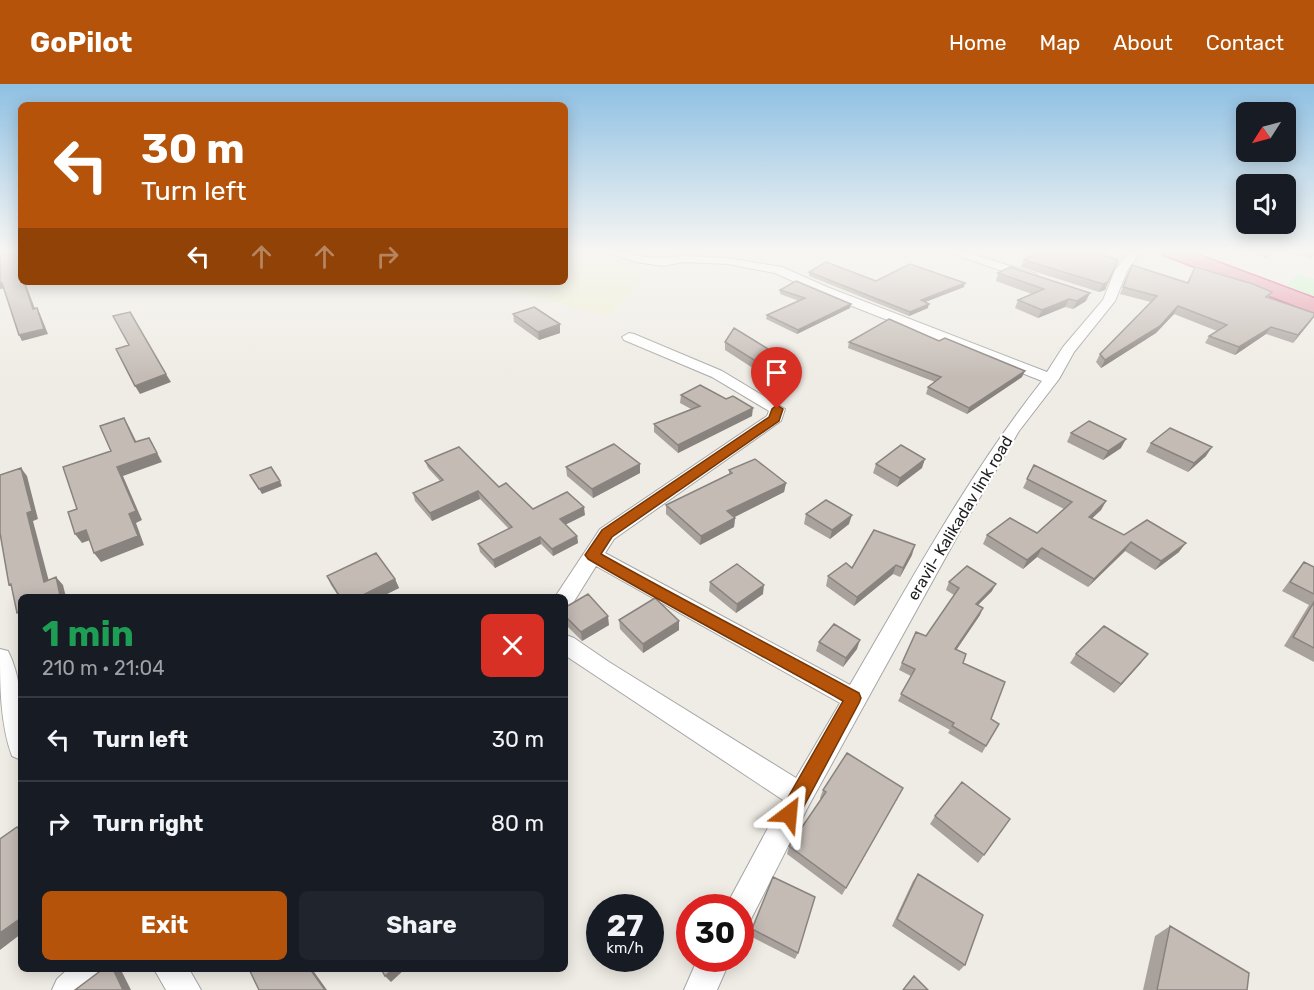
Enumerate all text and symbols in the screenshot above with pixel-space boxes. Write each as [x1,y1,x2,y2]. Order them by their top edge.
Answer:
text: GoPilot [30,26,132,59]
text: Home [949,30,1006,55]
text: Map [1039,30,1080,55]
text: About [1113,30,1173,55]
text: Contact [1206,30,1284,55]
north arrow [1236,102,1296,162]
map controls [1236,102,1296,234]
text: 30 m [141,124,245,174]
icon: left [42,126,120,204]
button: sound [1236,174,1296,234]
text: Turn left [141,175,246,207]
icon: left [182,240,215,273]
icon: ahead [245,240,278,273]
icon: ahead [308,240,341,273]
icon: right [371,240,404,273]
pin [751,347,802,409]
icon: arrive [760,356,793,389]
street label: eravil- Kalikadav link road [903,432,1017,604]
text: 1 min [42,612,134,655]
button: close [481,614,544,677]
text: 210 m · 21:04 [42,656,165,680]
icon: left [42,723,75,756]
text: Turn left [93,726,188,753]
text: 30 m [492,726,544,753]
position arrow [757,782,821,846]
icon: right [42,807,75,840]
text: Turn right [93,810,203,837]
text: 80 m [491,810,544,837]
button: Exit [42,891,287,960]
button: Share [299,891,544,960]
speed limit sign: 30 [676,894,754,972]
text: 27 [607,908,643,944]
text: km/h [606,939,644,957]

